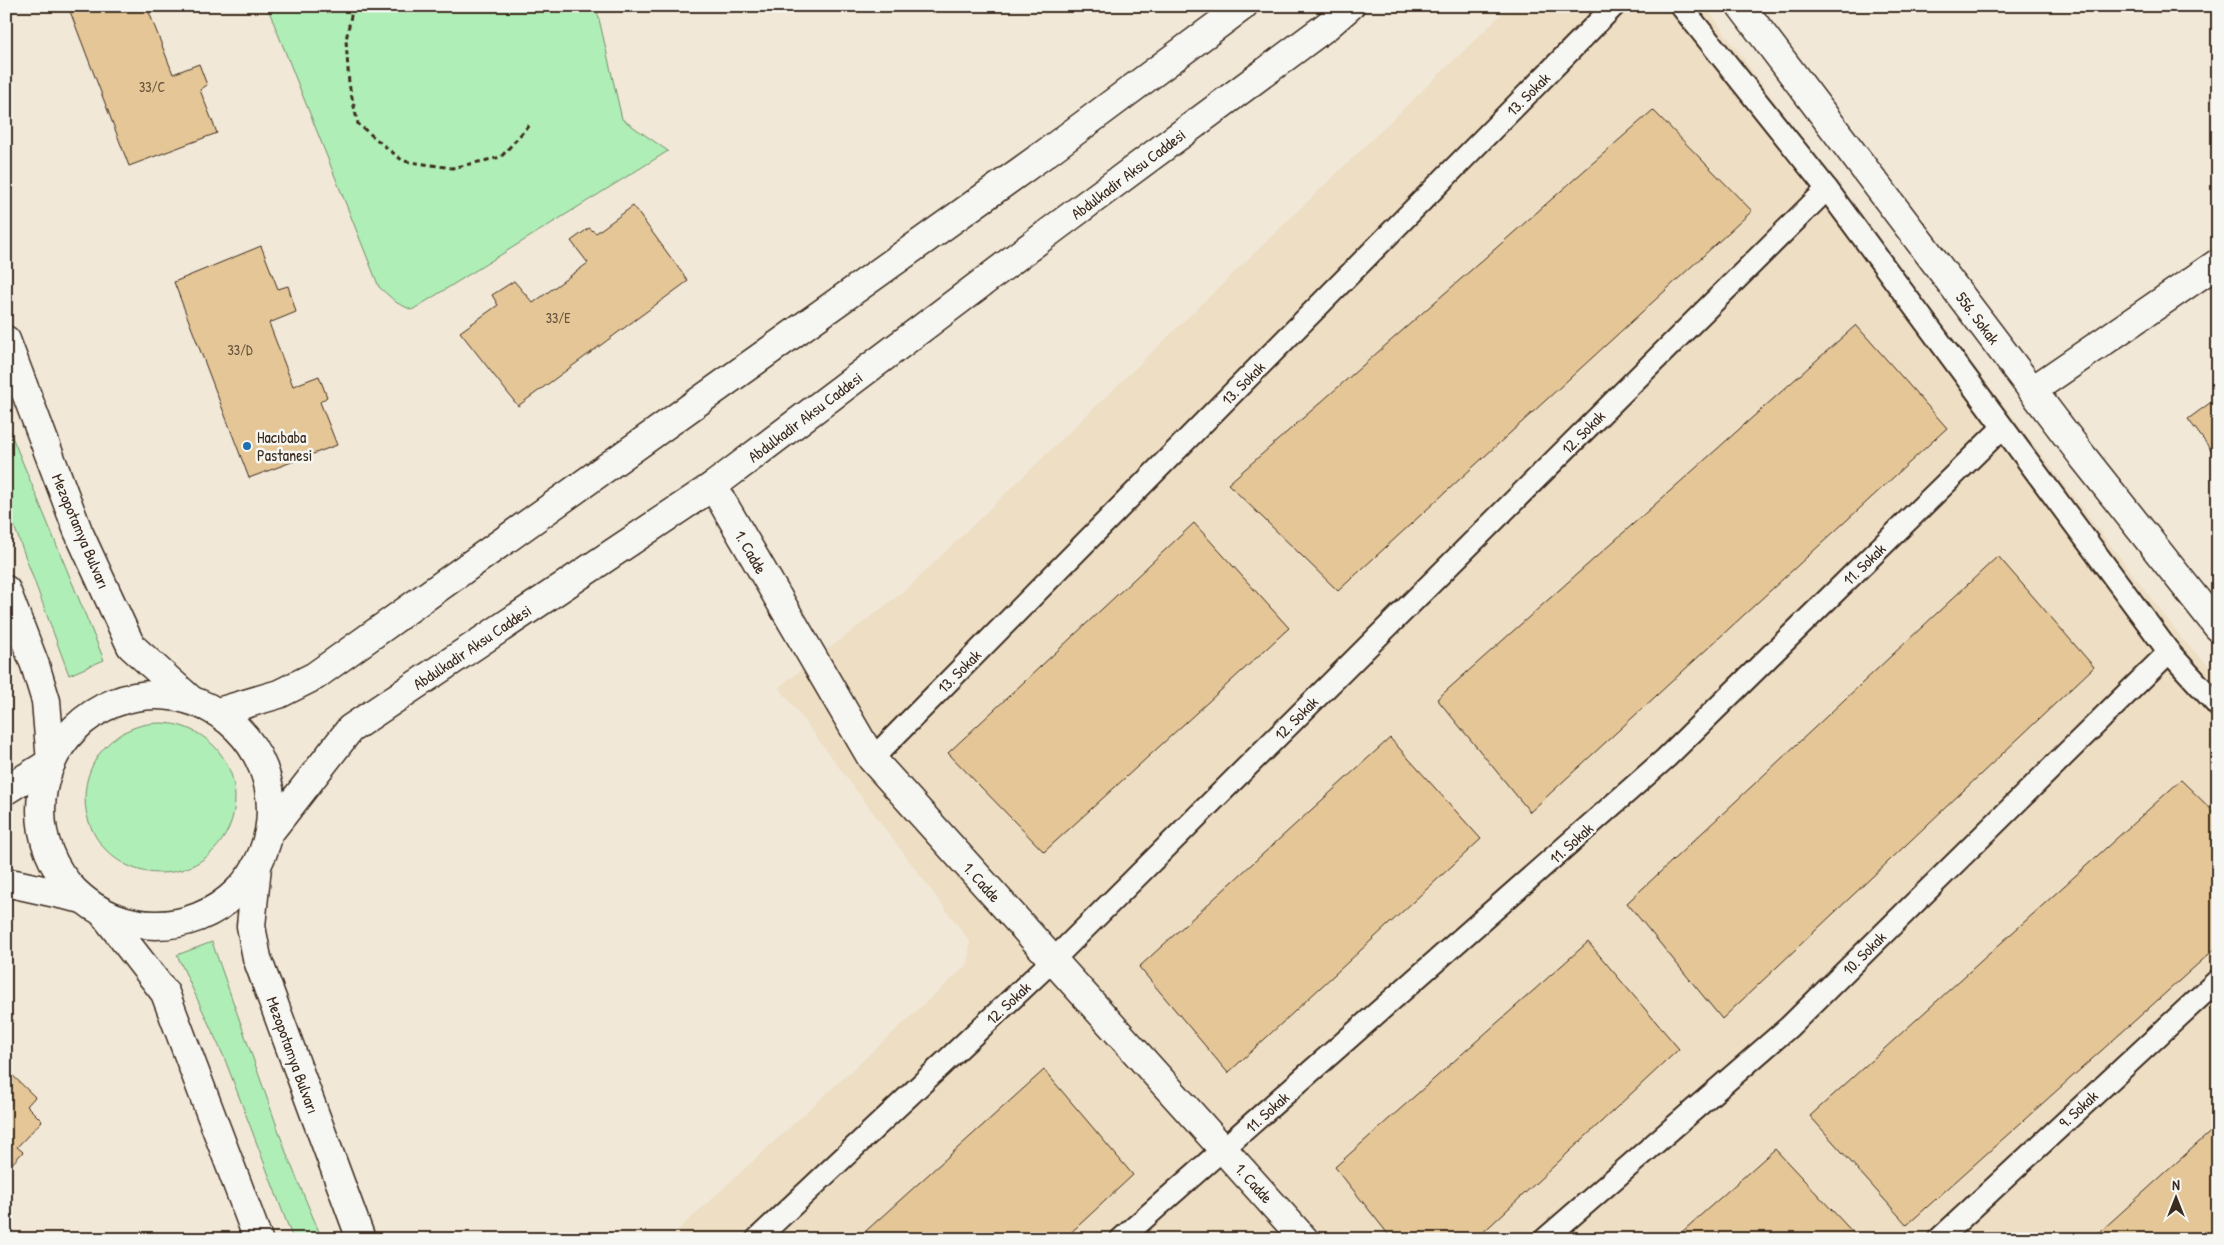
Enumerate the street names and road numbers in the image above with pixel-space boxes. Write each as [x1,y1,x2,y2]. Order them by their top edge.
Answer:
street label: 13. Sokak [1501,67,1555,121]
street label: Abdulkadir Aksu Caddesi [1066,124,1190,224]
street label: 556. Sokak [1951,287,2005,349]
street label: 13. Sokak [1216,356,1270,410]
street label: Abdulkadir Aksu Caddesi [743,367,867,467]
street label: 12. Sokak [1556,405,1610,459]
street label: Mezopotamya Bulvarı [47,470,115,592]
street label: 1. Cadde [730,526,773,578]
street label: 11. Sokak [1838,538,1891,590]
street label: Abdulkadir Aksu Caddesi [409,599,535,695]
street label: 13. Sokak [932,644,986,698]
street label: 12. Sokak [1269,691,1323,745]
street label: 11. Sokak [1544,817,1598,869]
street label: 1. Cadde [958,857,1006,907]
street label: 10. Sokak [1837,926,1891,980]
street label: 12. Sokak [981,976,1035,1029]
street label: Mezopotamya Bulvarı [262,993,324,1117]
street label: 9. Sokak [2054,1085,2103,1133]
street label: 11. Sokak [1240,1086,1294,1138]
street label: 1. Cadde [1230,1158,1278,1208]

